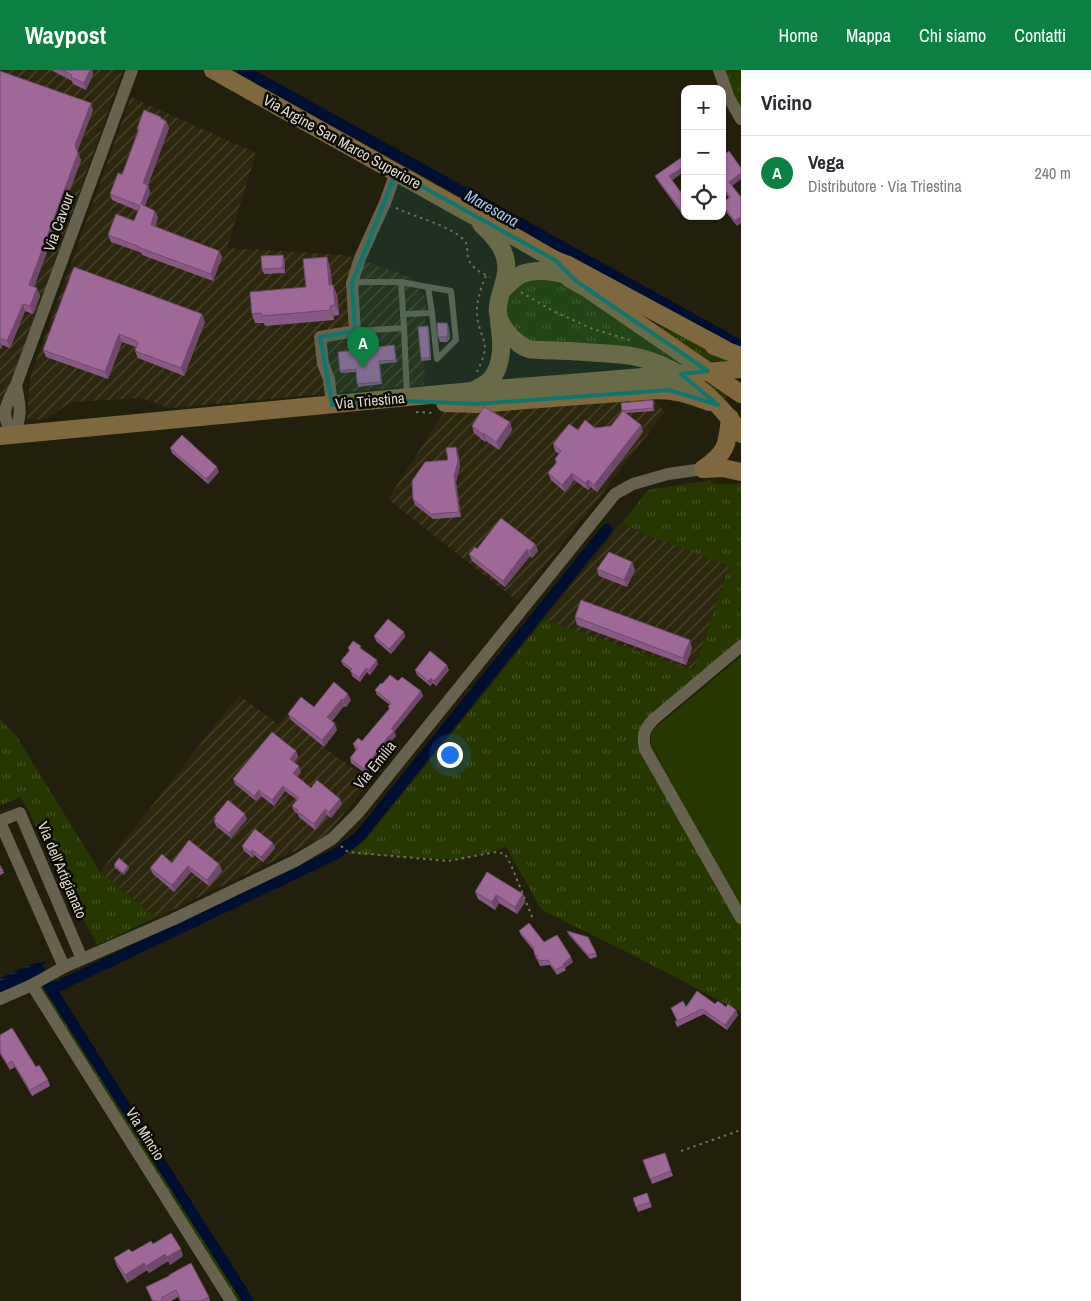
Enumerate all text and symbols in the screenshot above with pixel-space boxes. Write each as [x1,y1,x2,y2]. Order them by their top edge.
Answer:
text: Waypost [25,19,106,51]
text: Home [779,23,818,48]
text: Mappa [846,23,891,48]
text: Chi siamo [919,23,986,48]
text: Contatti [1014,23,1066,48]
map controls [681,85,726,220]
button: + [681,85,726,130]
text: Vicino [761,88,812,117]
street label: Via Argine San Marco Superiore [259,89,425,194]
button: − [681,130,726,175]
text: Vega [808,149,844,175]
text: A [772,162,782,184]
text: 240 m [1035,162,1071,184]
button: locate [681,175,726,220]
text: Distributore · Via Triestina [808,175,962,197]
water label: Maresana [461,184,523,232]
street label: Via Cavour [38,189,79,254]
pin: A [347,327,379,368]
street label: Via Triestina [334,387,406,414]
street label: Via Emilia [349,736,401,793]
your location [437,742,463,768]
street label: Via dell'Artigianato [33,818,92,922]
street label: Via Mincio [121,1103,170,1164]

